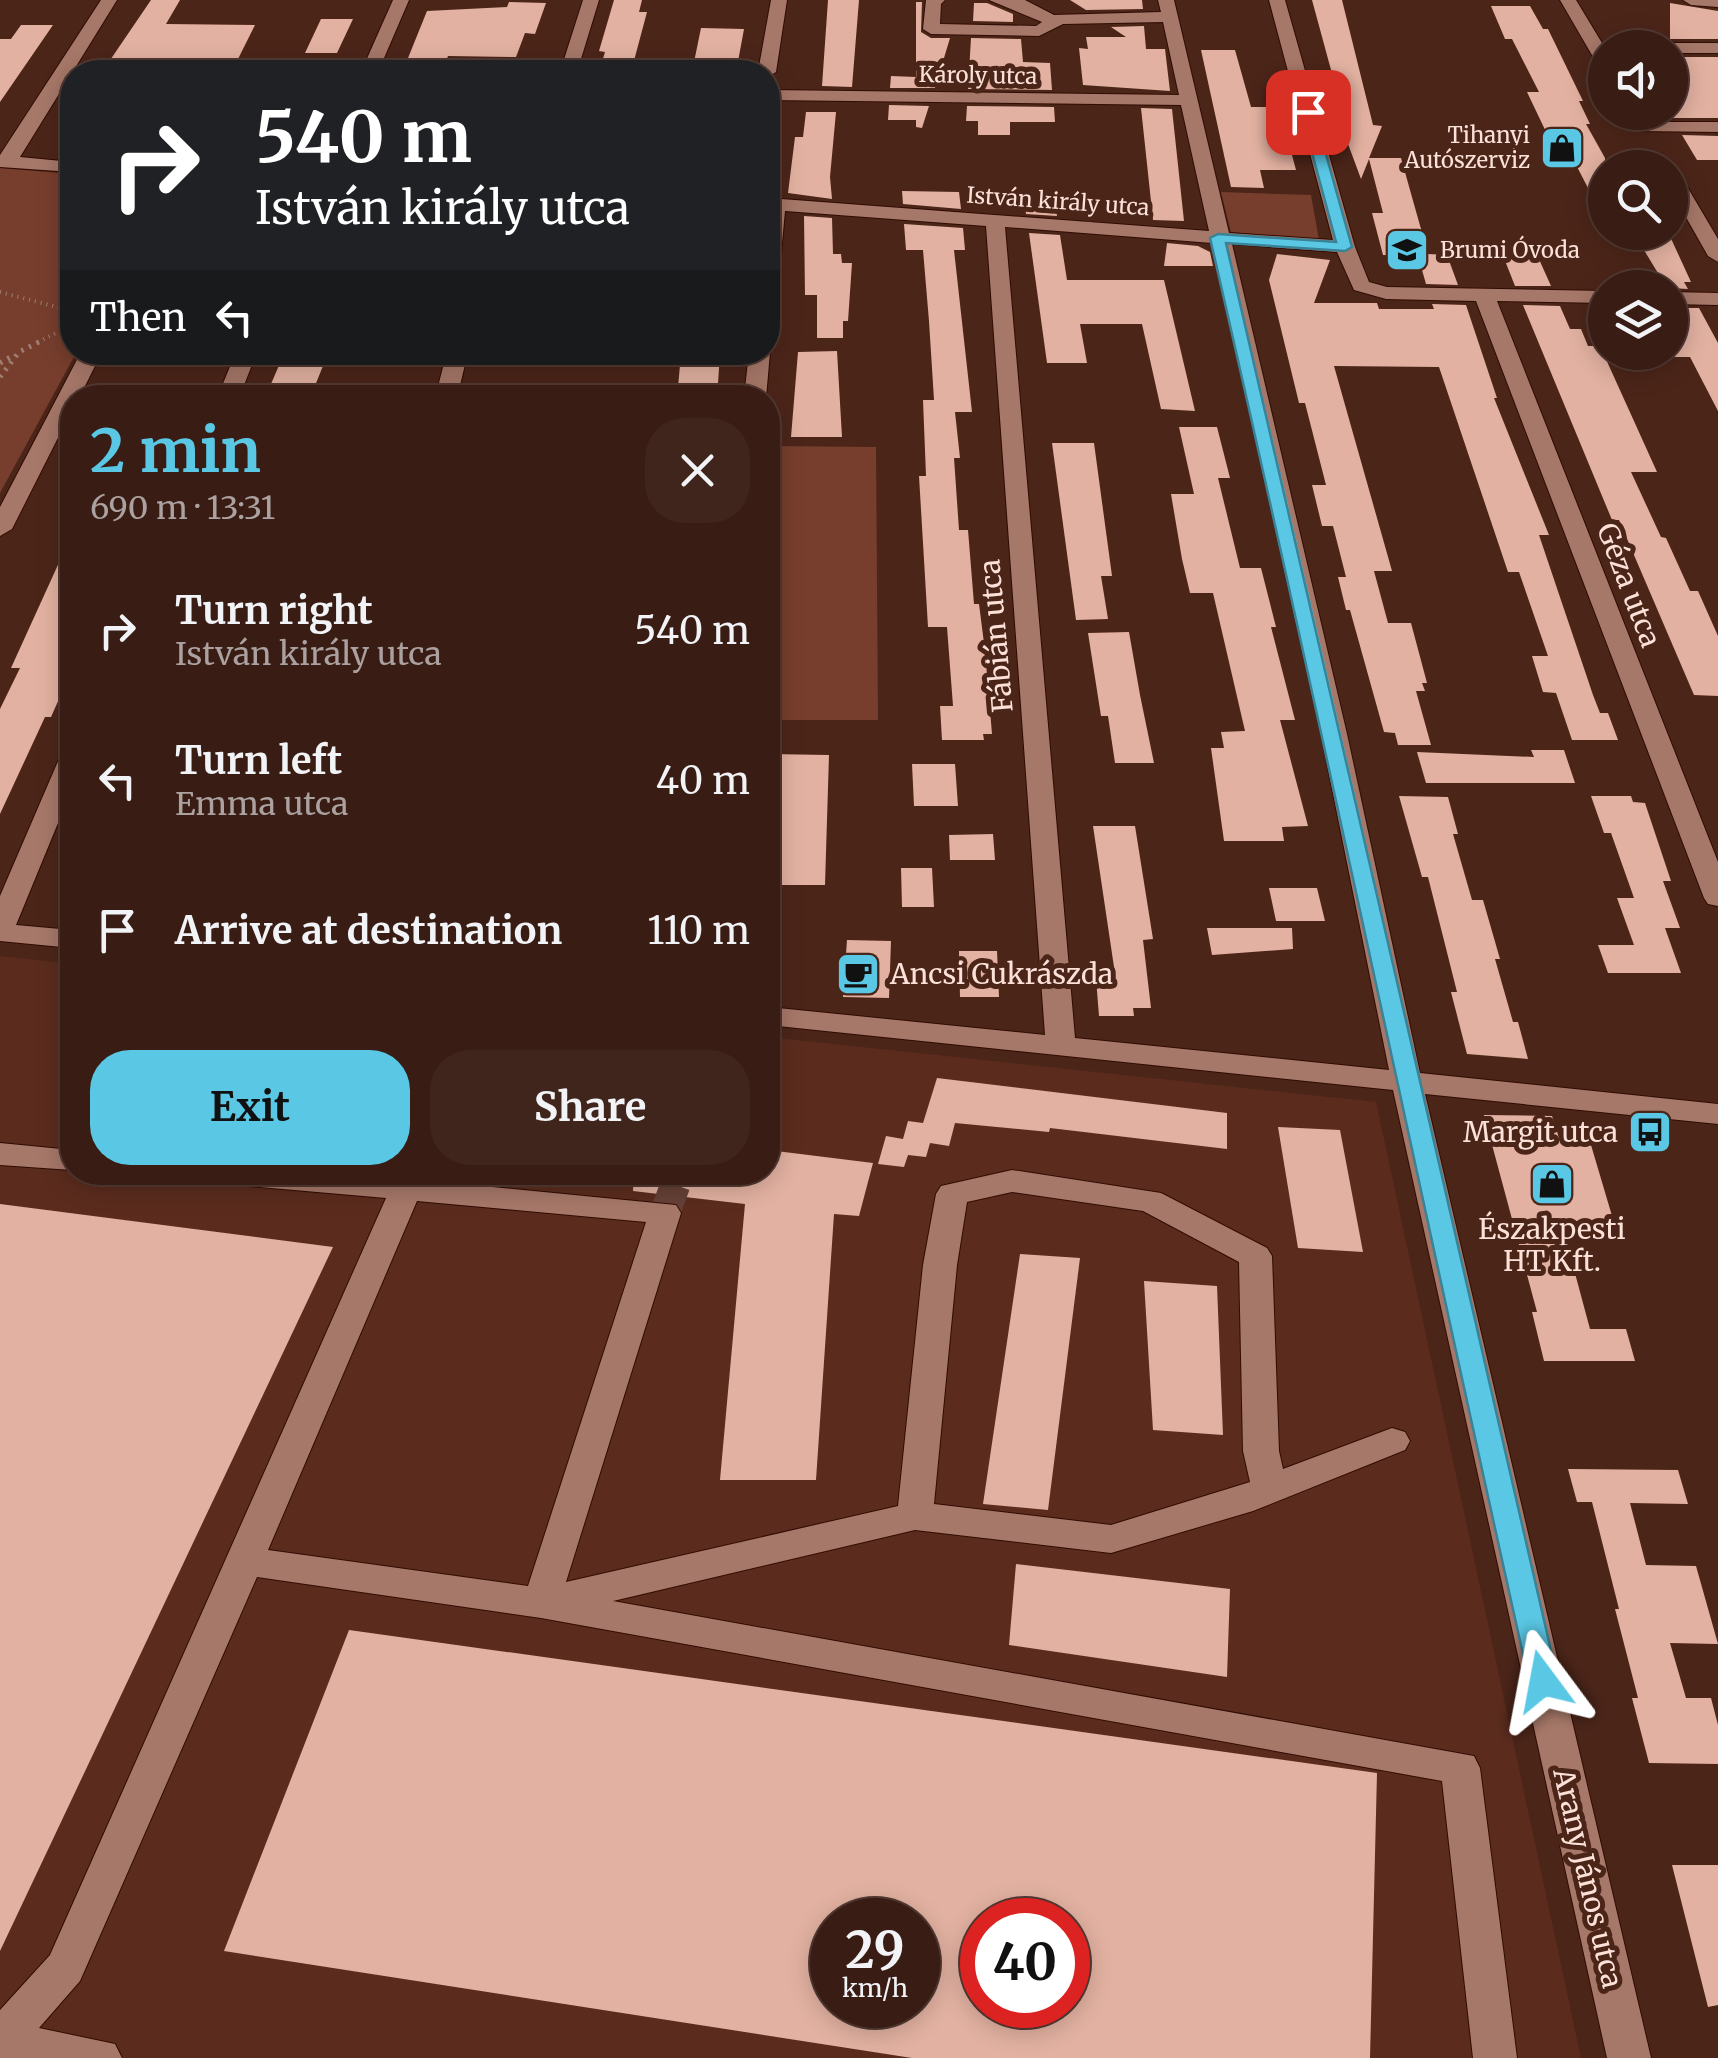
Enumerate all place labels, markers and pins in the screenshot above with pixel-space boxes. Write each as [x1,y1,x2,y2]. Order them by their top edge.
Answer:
pin [1266,70,1351,155]
place label: Tihanyi Autószerviz [1403,121,1530,174]
shop icon: Tihanyi Autószerviz [1539,125,1585,171]
school or university icon: Brumi Óvoda [1384,227,1430,273]
place label: Brumi Óvoda [1440,235,1580,264]
cafe icon: Ancsi Cukrászda [835,951,881,997]
place label: Ancsi Cukrászda [889,956,1113,992]
bus stop icon: Margit utca [1627,1109,1673,1155]
place label: Margit utca [1463,1114,1618,1150]
shop icon: Északpesti HT Kft. [1529,1161,1575,1207]
place label: Északpesti HT Kft. [1478,1211,1626,1279]

